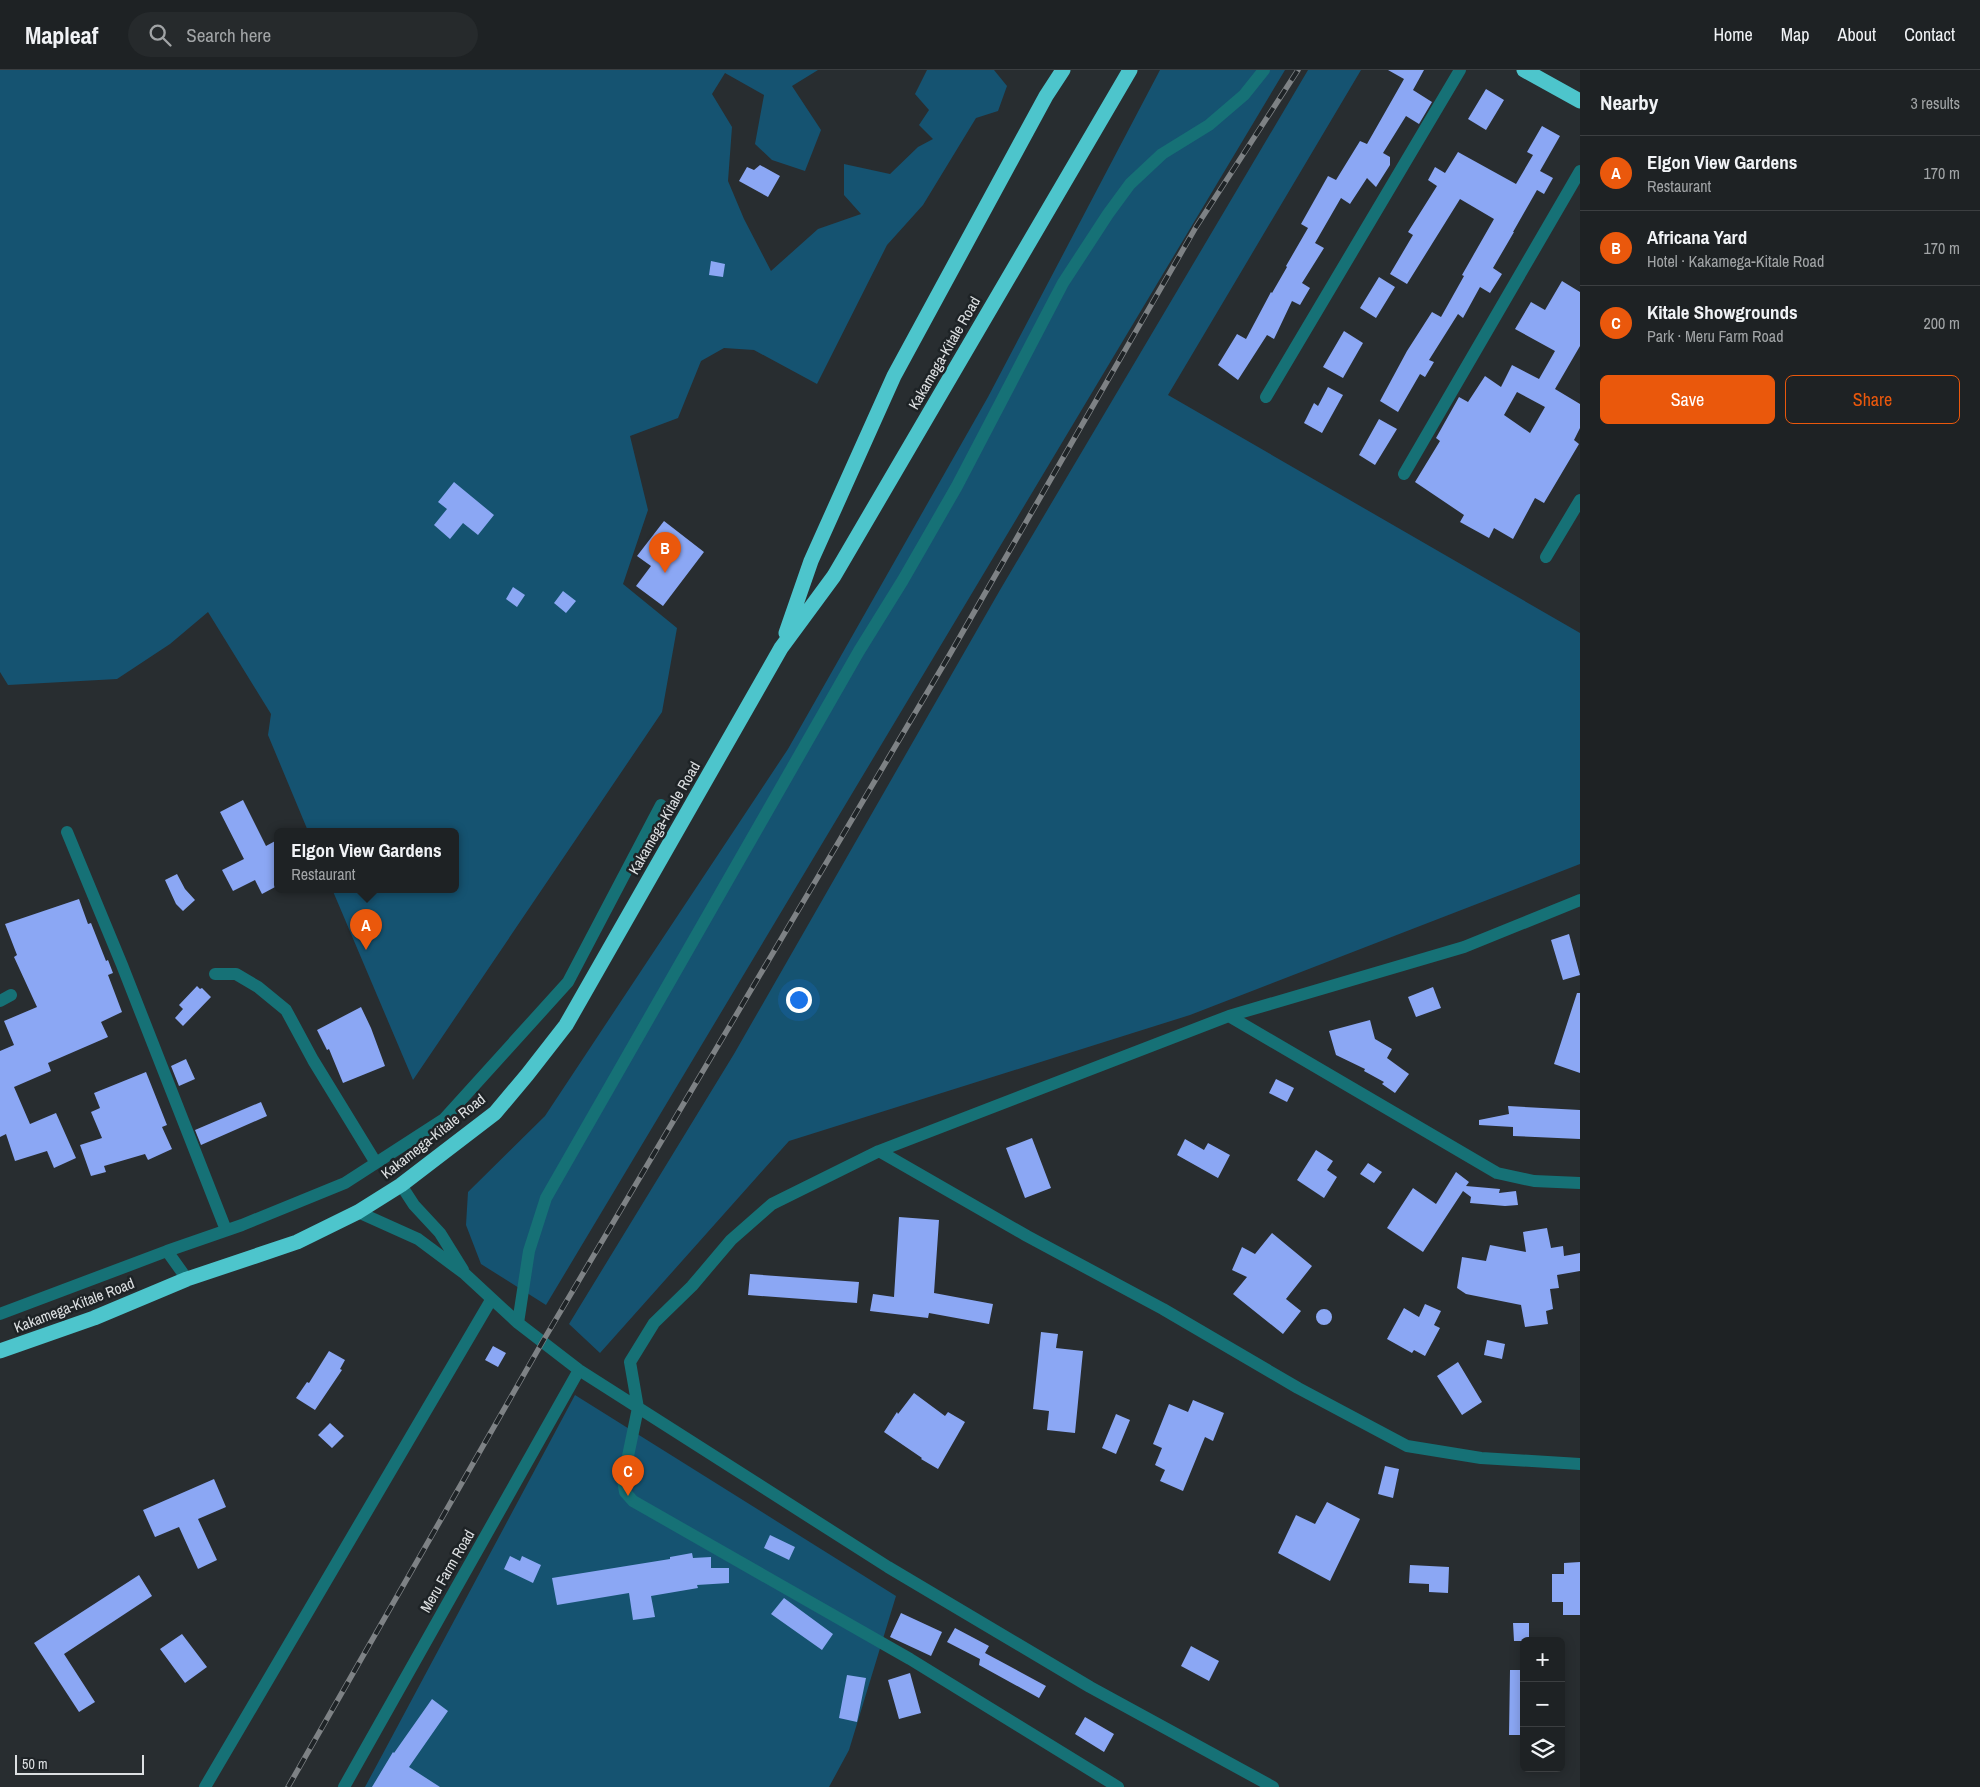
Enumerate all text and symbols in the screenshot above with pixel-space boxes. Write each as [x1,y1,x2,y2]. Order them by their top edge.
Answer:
search box [128,12,478,57]
text: Mapleaf [25,19,98,51]
icon: search [146,21,174,49]
text: Search here [186,22,271,48]
text: Home [1713,22,1753,47]
text: Map [1781,22,1810,47]
text: About [1838,22,1876,47]
text: Contact [1904,22,1955,47]
text: Nearby [1600,88,1658,117]
text: 3 results [1910,92,1960,114]
text: Elgon View Gardens [1647,149,1797,175]
text: A [1611,162,1621,184]
text: 170 m [1924,162,1960,184]
text: Restaurant [1647,175,1711,197]
text: Africana Yard [1647,224,1747,250]
text: B [1611,237,1621,259]
text: 170 m [1924,237,1960,259]
text: Hotel · Kakamega-Kitale Road [1647,250,1824,272]
street label: Kakamega-Kitale Road [903,293,985,413]
text: Kitale Showgrounds [1647,299,1798,325]
text: C [1611,312,1621,334]
text: 200 m [1924,312,1960,334]
text: Park · Meru Farm Road [1647,325,1783,347]
button: Save [1600,375,1775,424]
button: Share [1785,375,1960,424]
pin: B [649,532,681,573]
street label: Kakamega-Kitale Road [623,758,705,878]
popup [274,828,459,893]
text: Elgon View Gardens [291,837,442,863]
text: Restaurant [291,863,355,885]
pin: A [350,909,382,950]
your location [786,987,812,1013]
street label: Kakamega-Kitale Road [376,1089,490,1183]
street label: Kakamega-Kitale Road [11,1272,137,1338]
pin: C [612,1455,644,1496]
street label: Meru Farm Road [415,1526,479,1616]
map controls [1520,1637,1565,1772]
button: + [1520,1637,1565,1682]
button: − [1520,1682,1565,1727]
button: layers [1520,1727,1565,1772]
scale bar [15,1752,144,1775]
text: 50 m [22,1755,48,1773]

